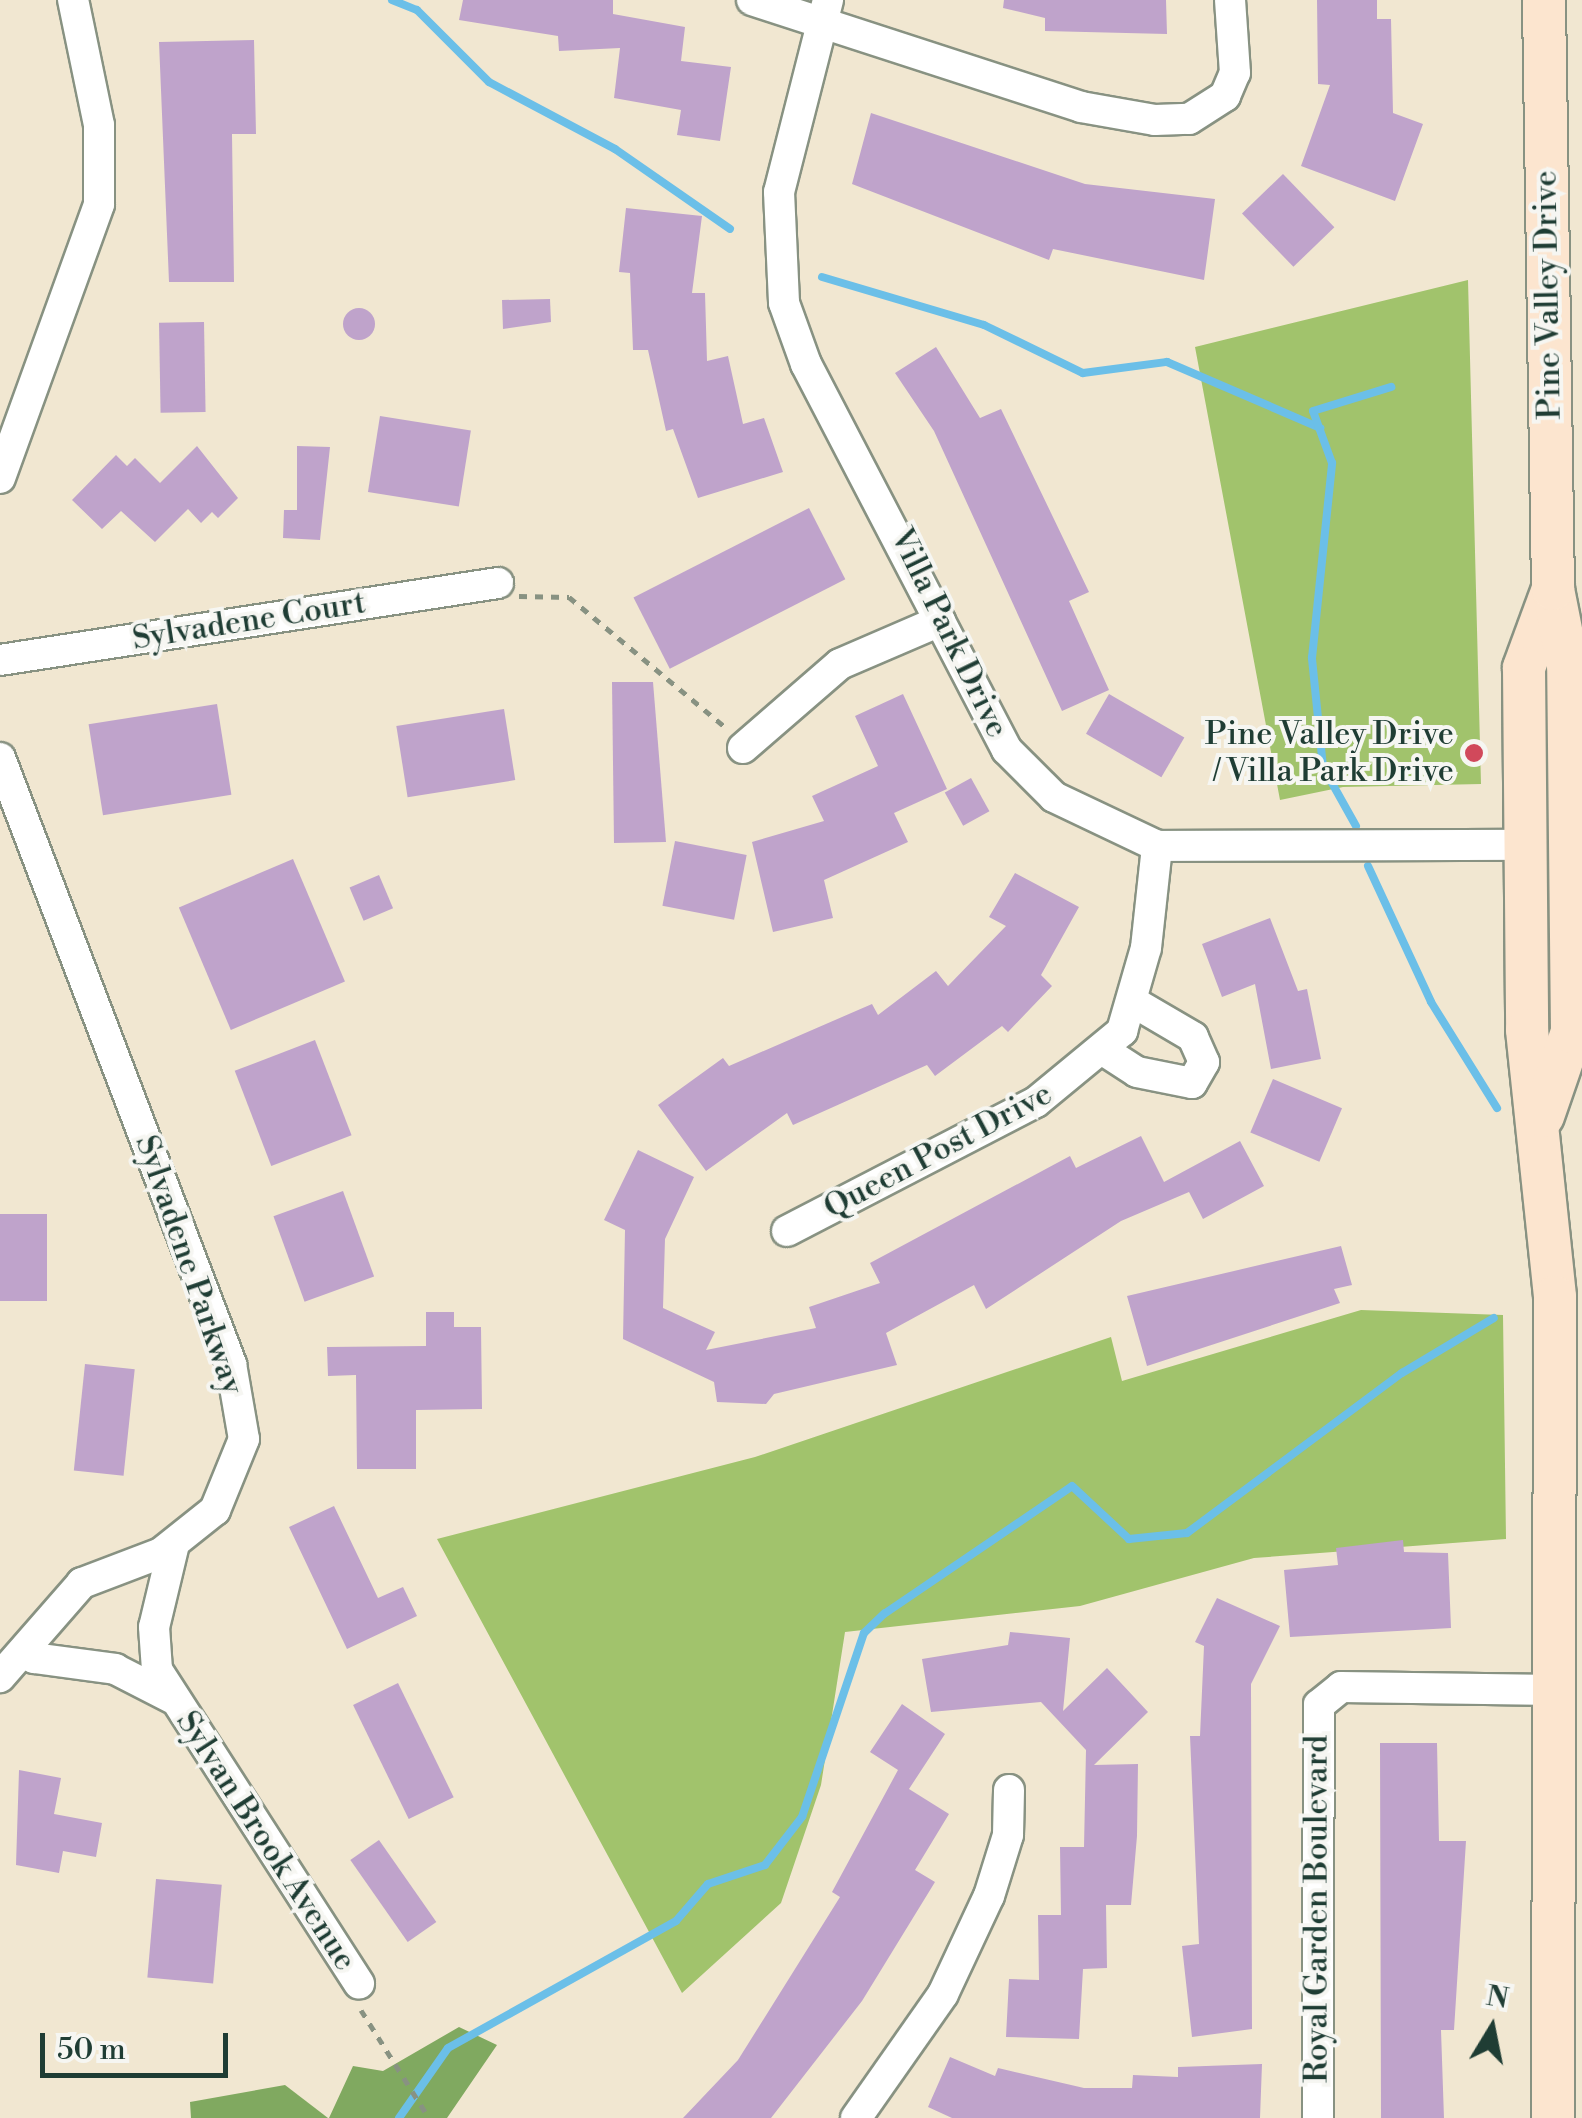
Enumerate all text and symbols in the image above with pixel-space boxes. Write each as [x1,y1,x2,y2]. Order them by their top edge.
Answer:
street label: Pine Valley Drive [1527,170,1569,420]
street label: Villa Park Drive [882,522,1016,744]
street label: Sylvadene Court [130,584,368,658]
place label: Pine Valley Drive / Villa Park Drive [1205,716,1454,791]
marker: Pine Valley Drive / Villa Park Drive [1463,742,1485,764]
street label: Queen Post Drive [817,1075,1059,1227]
street label: Sylvadene Parkway [127,1130,251,1400]
street label: Sylvan Brook Avenue [168,1704,364,1978]
street label: Royal Garden Boulevard [1298,1735,1336,2083]
north arrow [1442,1978,1542,2078]
text: N [1483,1979,1511,2017]
scale bar [45,2013,232,2075]
text: 50 m [57,2031,126,2069]

